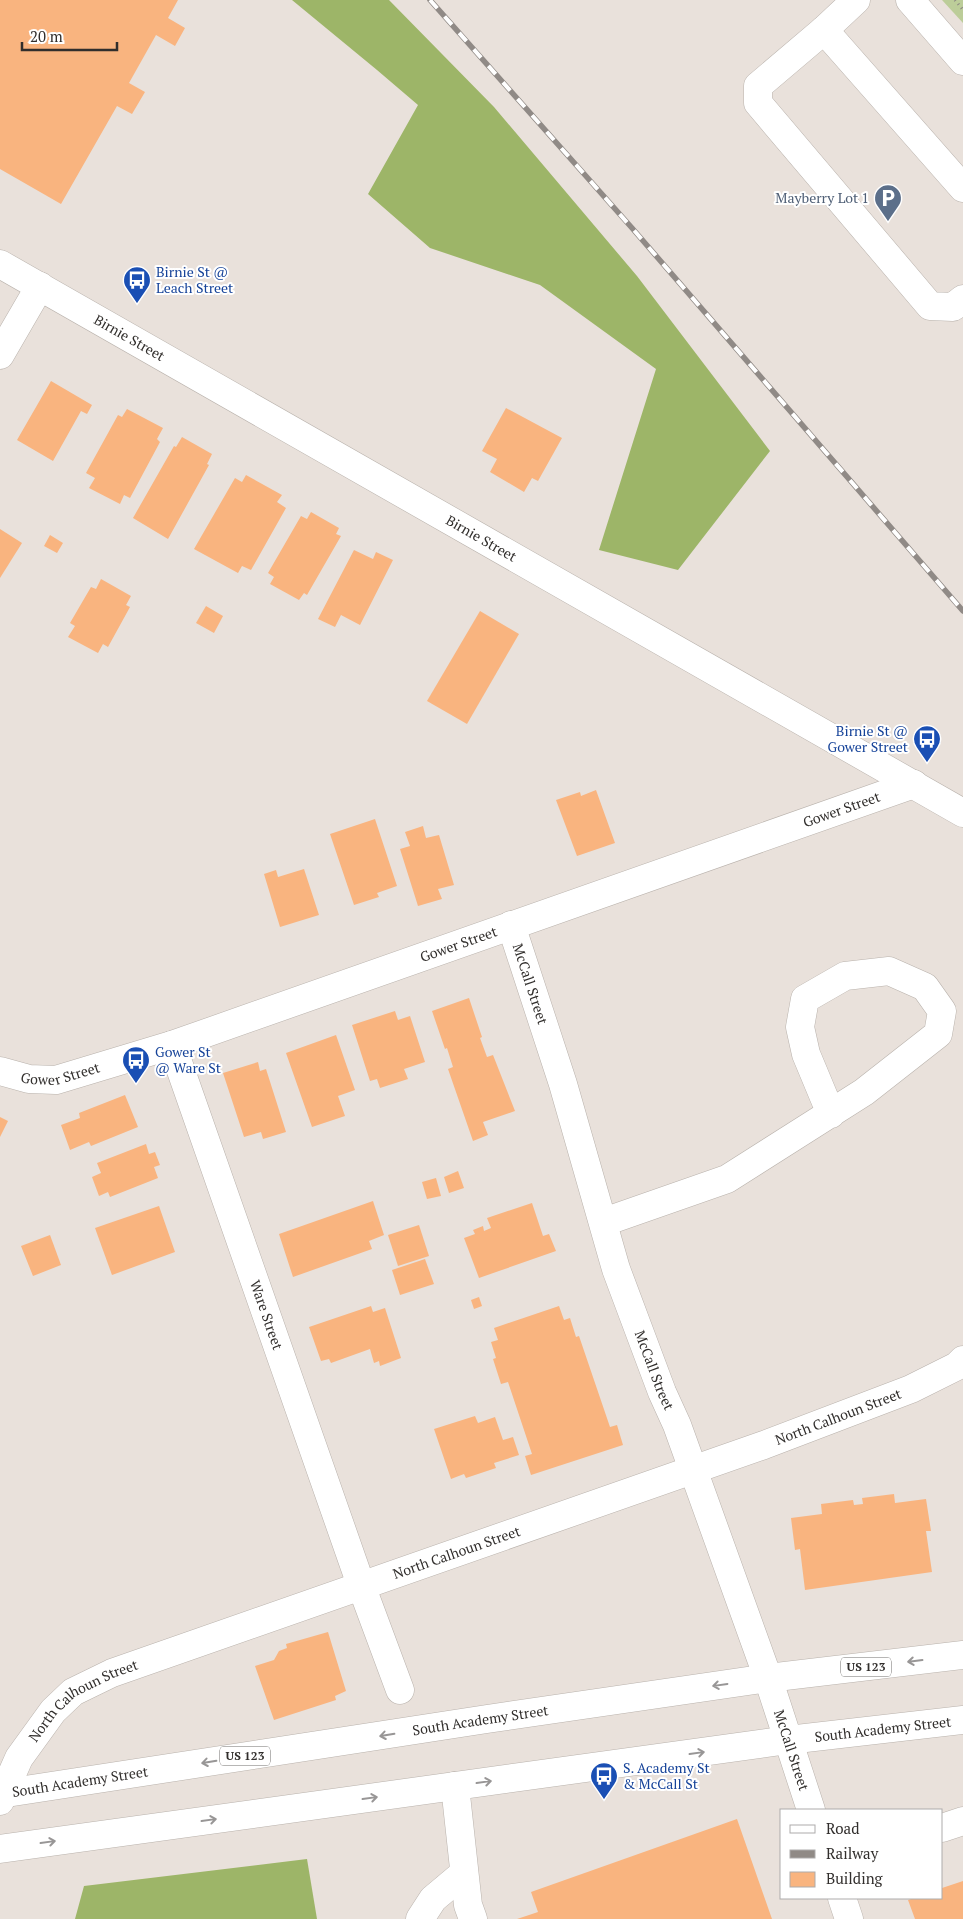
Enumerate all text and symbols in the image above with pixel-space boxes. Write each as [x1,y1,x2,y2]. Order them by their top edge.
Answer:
scale bar [22,20,118,52]
text: 20 m [30,26,63,46]
parking icon: Mayberry Lot 1 [873,183,903,222]
place label: Mayberry Lot 1 [775,188,869,207]
place label: Birnie St @ Leach Street [156,262,234,297]
bus stop icon: Birnie St @ Leach Street [122,265,152,304]
street label: Birnie Street [91,310,169,365]
street label: Birnie Street [443,510,521,566]
place label: Birnie St @ Gower Street [828,721,909,756]
bus stop icon: Birnie St @ Gower Street [912,724,942,763]
street label: Gower Street [800,786,883,831]
street label: Gower Street [417,921,500,966]
street label: McCall Street [509,941,553,1027]
place label: Gower St @ Ware St [155,1042,222,1077]
bus stop icon: Gower St @ Ware St [121,1045,151,1084]
street label: Gower Street [19,1057,103,1089]
street label: Ware Street [246,1277,288,1353]
street label: McCall Street [631,1328,679,1414]
street label: North Calhoun Street [772,1383,905,1449]
street label: North Calhoun Street [390,1521,523,1583]
street label: North Calhoun Street [24,1654,141,1745]
one-way arrow [907,1656,923,1666]
road number: US 123 [841,1658,891,1676]
one-way arrow [712,1681,728,1691]
street label: South Academy Street [411,1700,550,1739]
street label: McCall Street [770,1707,814,1794]
street label: South Academy Street [814,1711,953,1746]
one-way arrow [379,1730,395,1740]
road number: US 123 [220,1746,270,1765]
one-way arrow [689,1747,705,1757]
one-way arrow [201,1757,217,1767]
place label: S. Academy St & McCall St [623,1758,711,1793]
street label: South Academy Street [11,1761,150,1801]
bus stop icon: S. Academy St & McCall St [589,1761,619,1800]
one-way arrow [476,1777,492,1787]
one-way arrow [362,1793,378,1803]
legend [780,1809,943,1899]
one-way arrow [201,1815,217,1825]
text: Road [826,1818,859,1838]
one-way arrow [40,1837,56,1847]
text: Railway [826,1843,879,1863]
text: Building [826,1868,884,1888]

